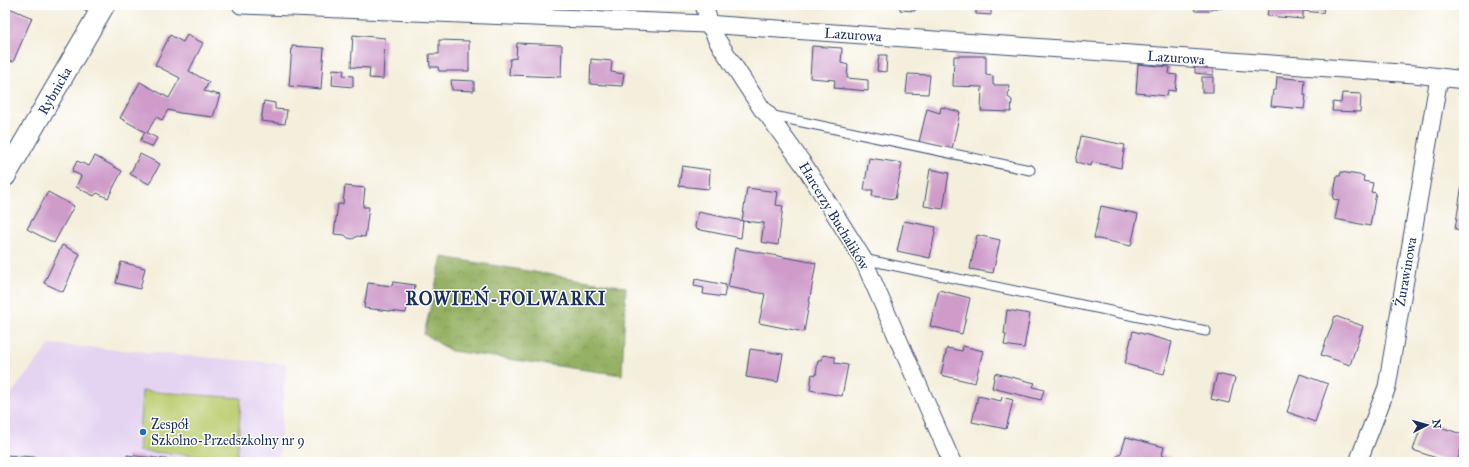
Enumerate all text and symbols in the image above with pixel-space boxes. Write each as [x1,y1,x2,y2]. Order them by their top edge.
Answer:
street label: Lazurowa [824,25,882,45]
street label: Lazurowa [1147,48,1205,68]
street label: Rybnicka [35,64,76,118]
street label: Harcerzy Buchalików [795,159,873,274]
street label: Żurawinowa [1391,236,1420,308]
district label: ROWIEŃ-FOLWARKI [406,285,606,310]
north arrow [1407,405,1447,445]
place label: Zespół Szkolno-Przedszkolny nr 9 [151,416,305,449]
text: N [1429,419,1443,430]
marker: Zespół Szkolno-Przedszkolny nr 9 [138,427,148,437]

